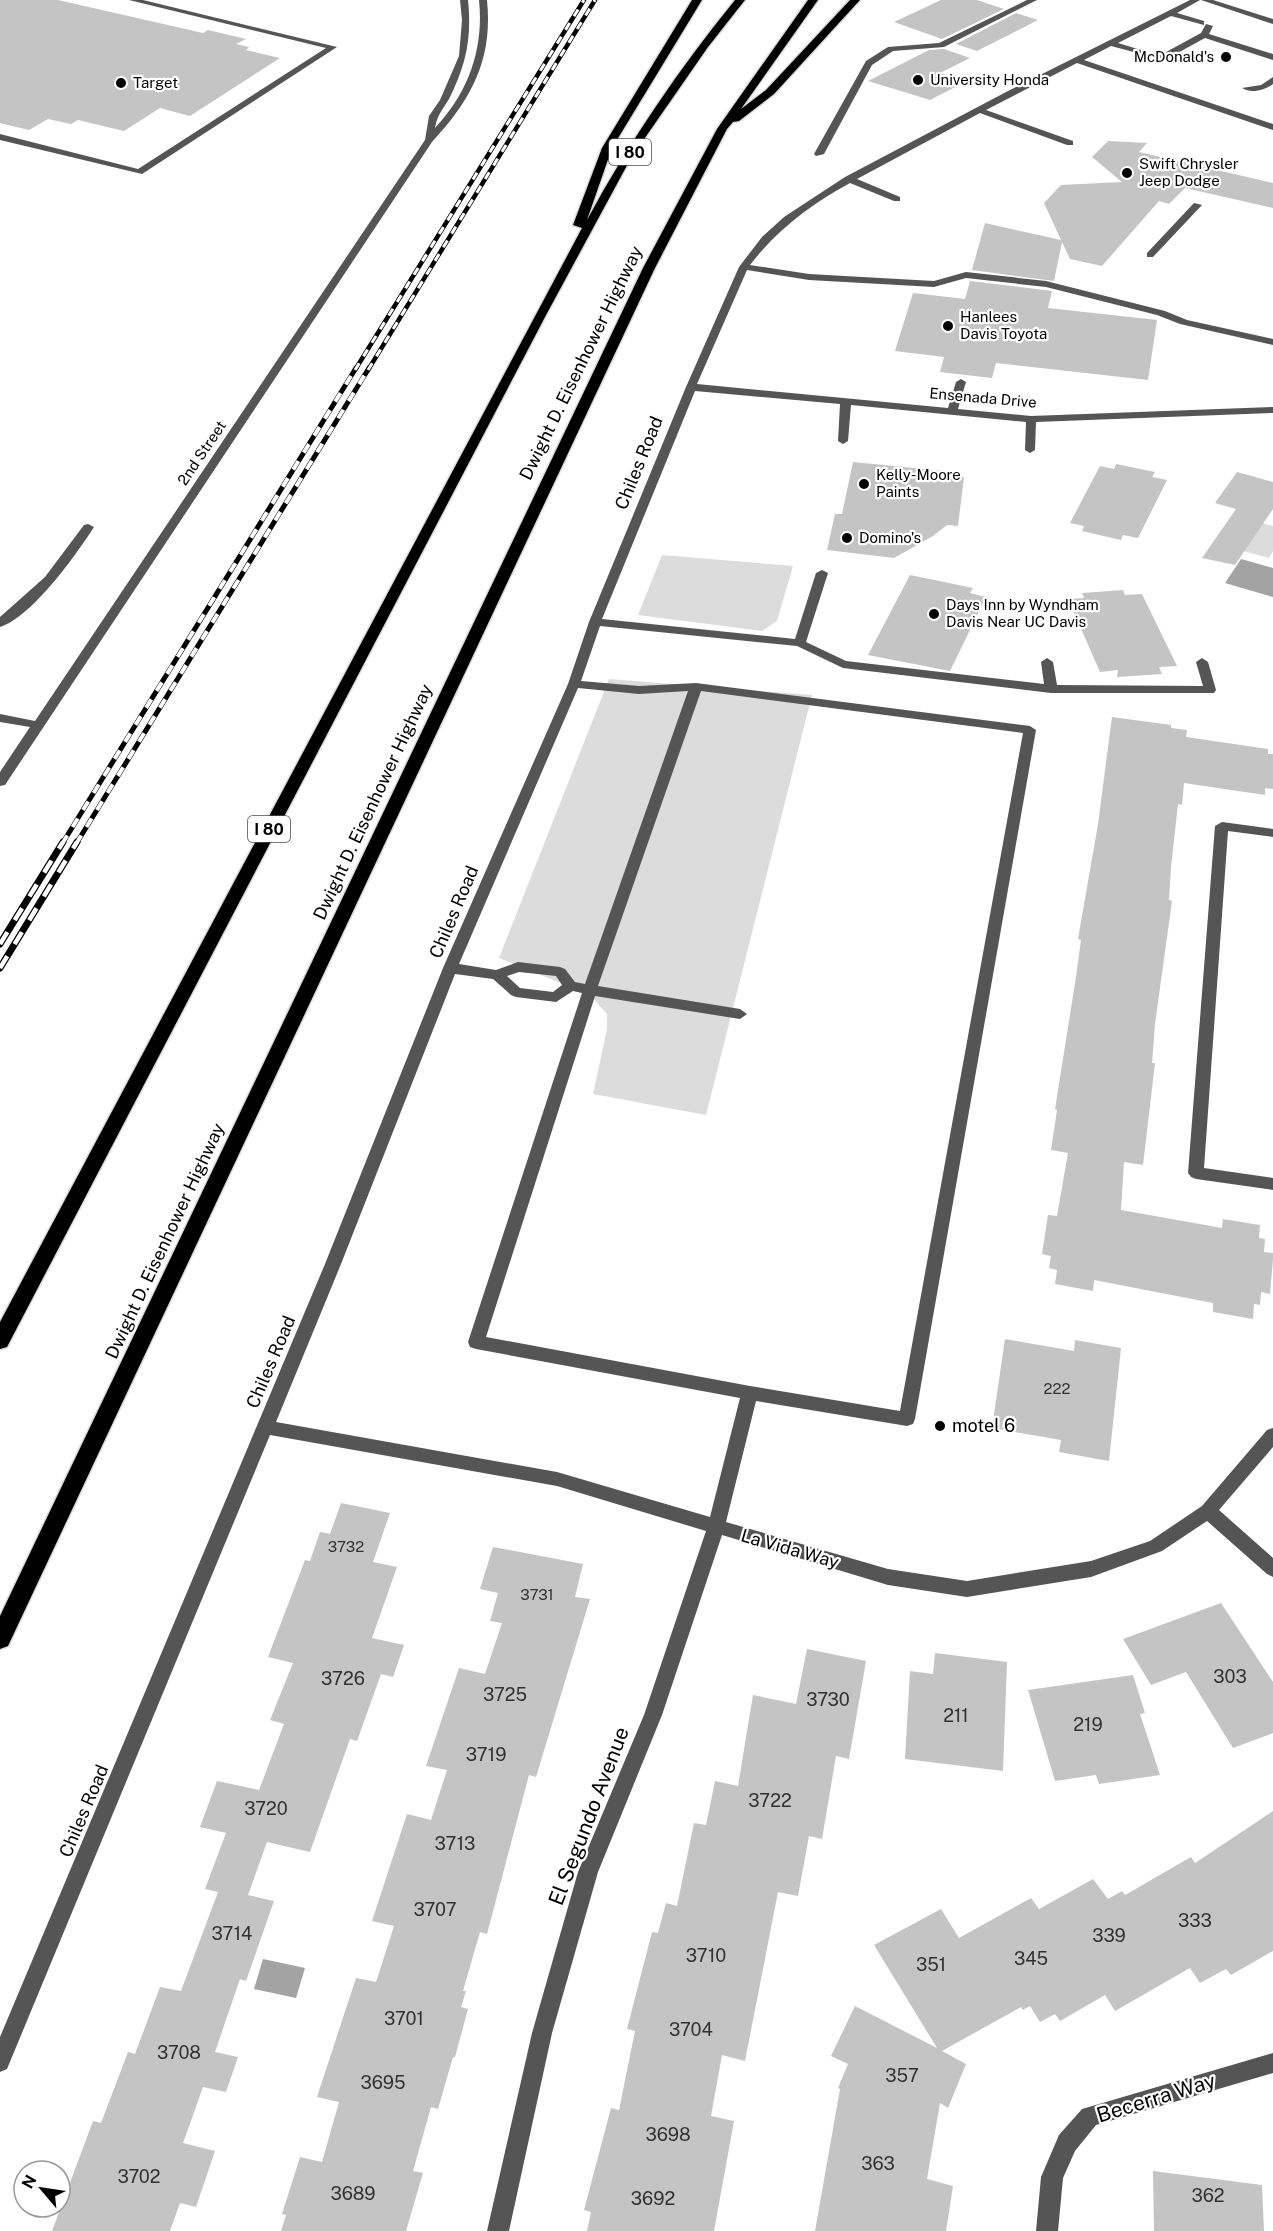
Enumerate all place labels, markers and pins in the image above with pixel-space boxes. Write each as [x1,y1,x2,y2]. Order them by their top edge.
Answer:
place label: McDonald's [1134,48,1214,65]
marker: McDonald's [1219,50,1233,64]
place label: University Honda [930,71,1049,88]
marker: University Honda [911,73,925,87]
place label: Target [133,74,178,91]
marker: Target [114,76,128,90]
place label: Swift Chrysler Jeep Dodge [1139,155,1239,189]
marker: Swift Chrysler Jeep Dodge [1120,166,1134,180]
place label: Hanlees Davis Toyota [960,308,1047,342]
marker: Hanlees Davis Toyota [941,319,955,333]
place label: Kelly-Moore Paints [876,466,961,500]
marker: Kelly-Moore Paints [857,477,871,491]
place label: Domino's [859,529,921,546]
marker: Domino's [840,531,854,545]
place label: Days Inn by Wyndham Davis Near UC Davis [946,596,1099,630]
marker: Days Inn by Wyndham Davis Near UC Davis [927,607,941,621]
place label: motel 6 [952,1415,1015,1436]
marker: motel 6 [933,1419,947,1433]

